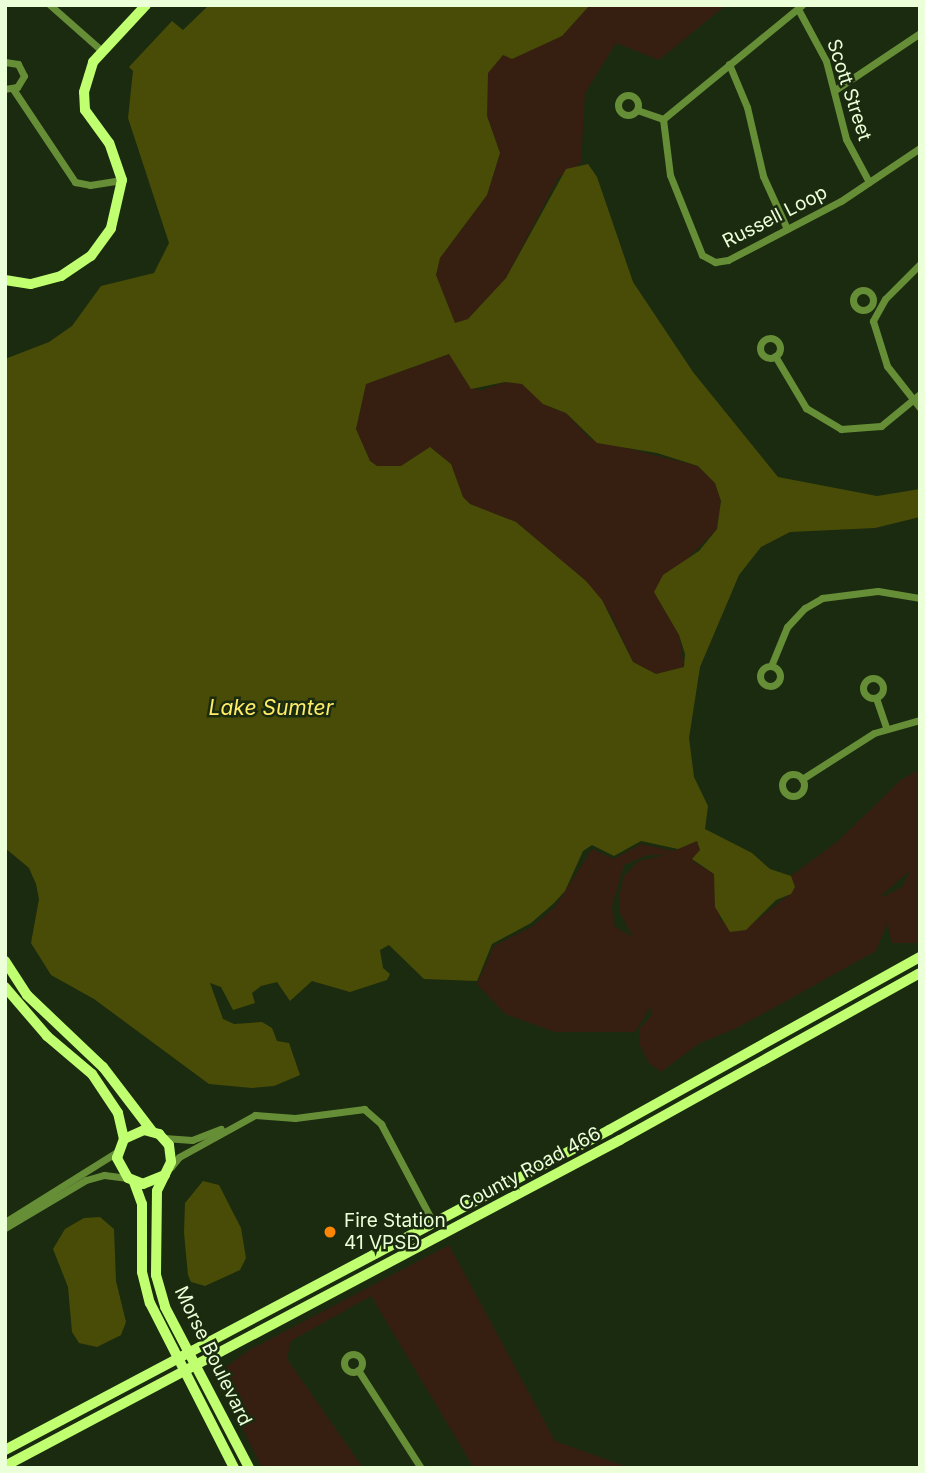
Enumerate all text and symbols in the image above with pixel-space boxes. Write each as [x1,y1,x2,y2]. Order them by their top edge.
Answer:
street label: Scott Street [822,36,876,144]
street label: Russell Loop [719,181,831,253]
water label: Lake Sumter [209,695,333,721]
street label: County Road 466 [455,1122,605,1216]
place label: Fire Station 41 VPSD [344,1210,446,1254]
marker: Fire Station 41 VPSD [322,1224,338,1240]
street label: Morse Boulevard [169,1283,257,1429]

